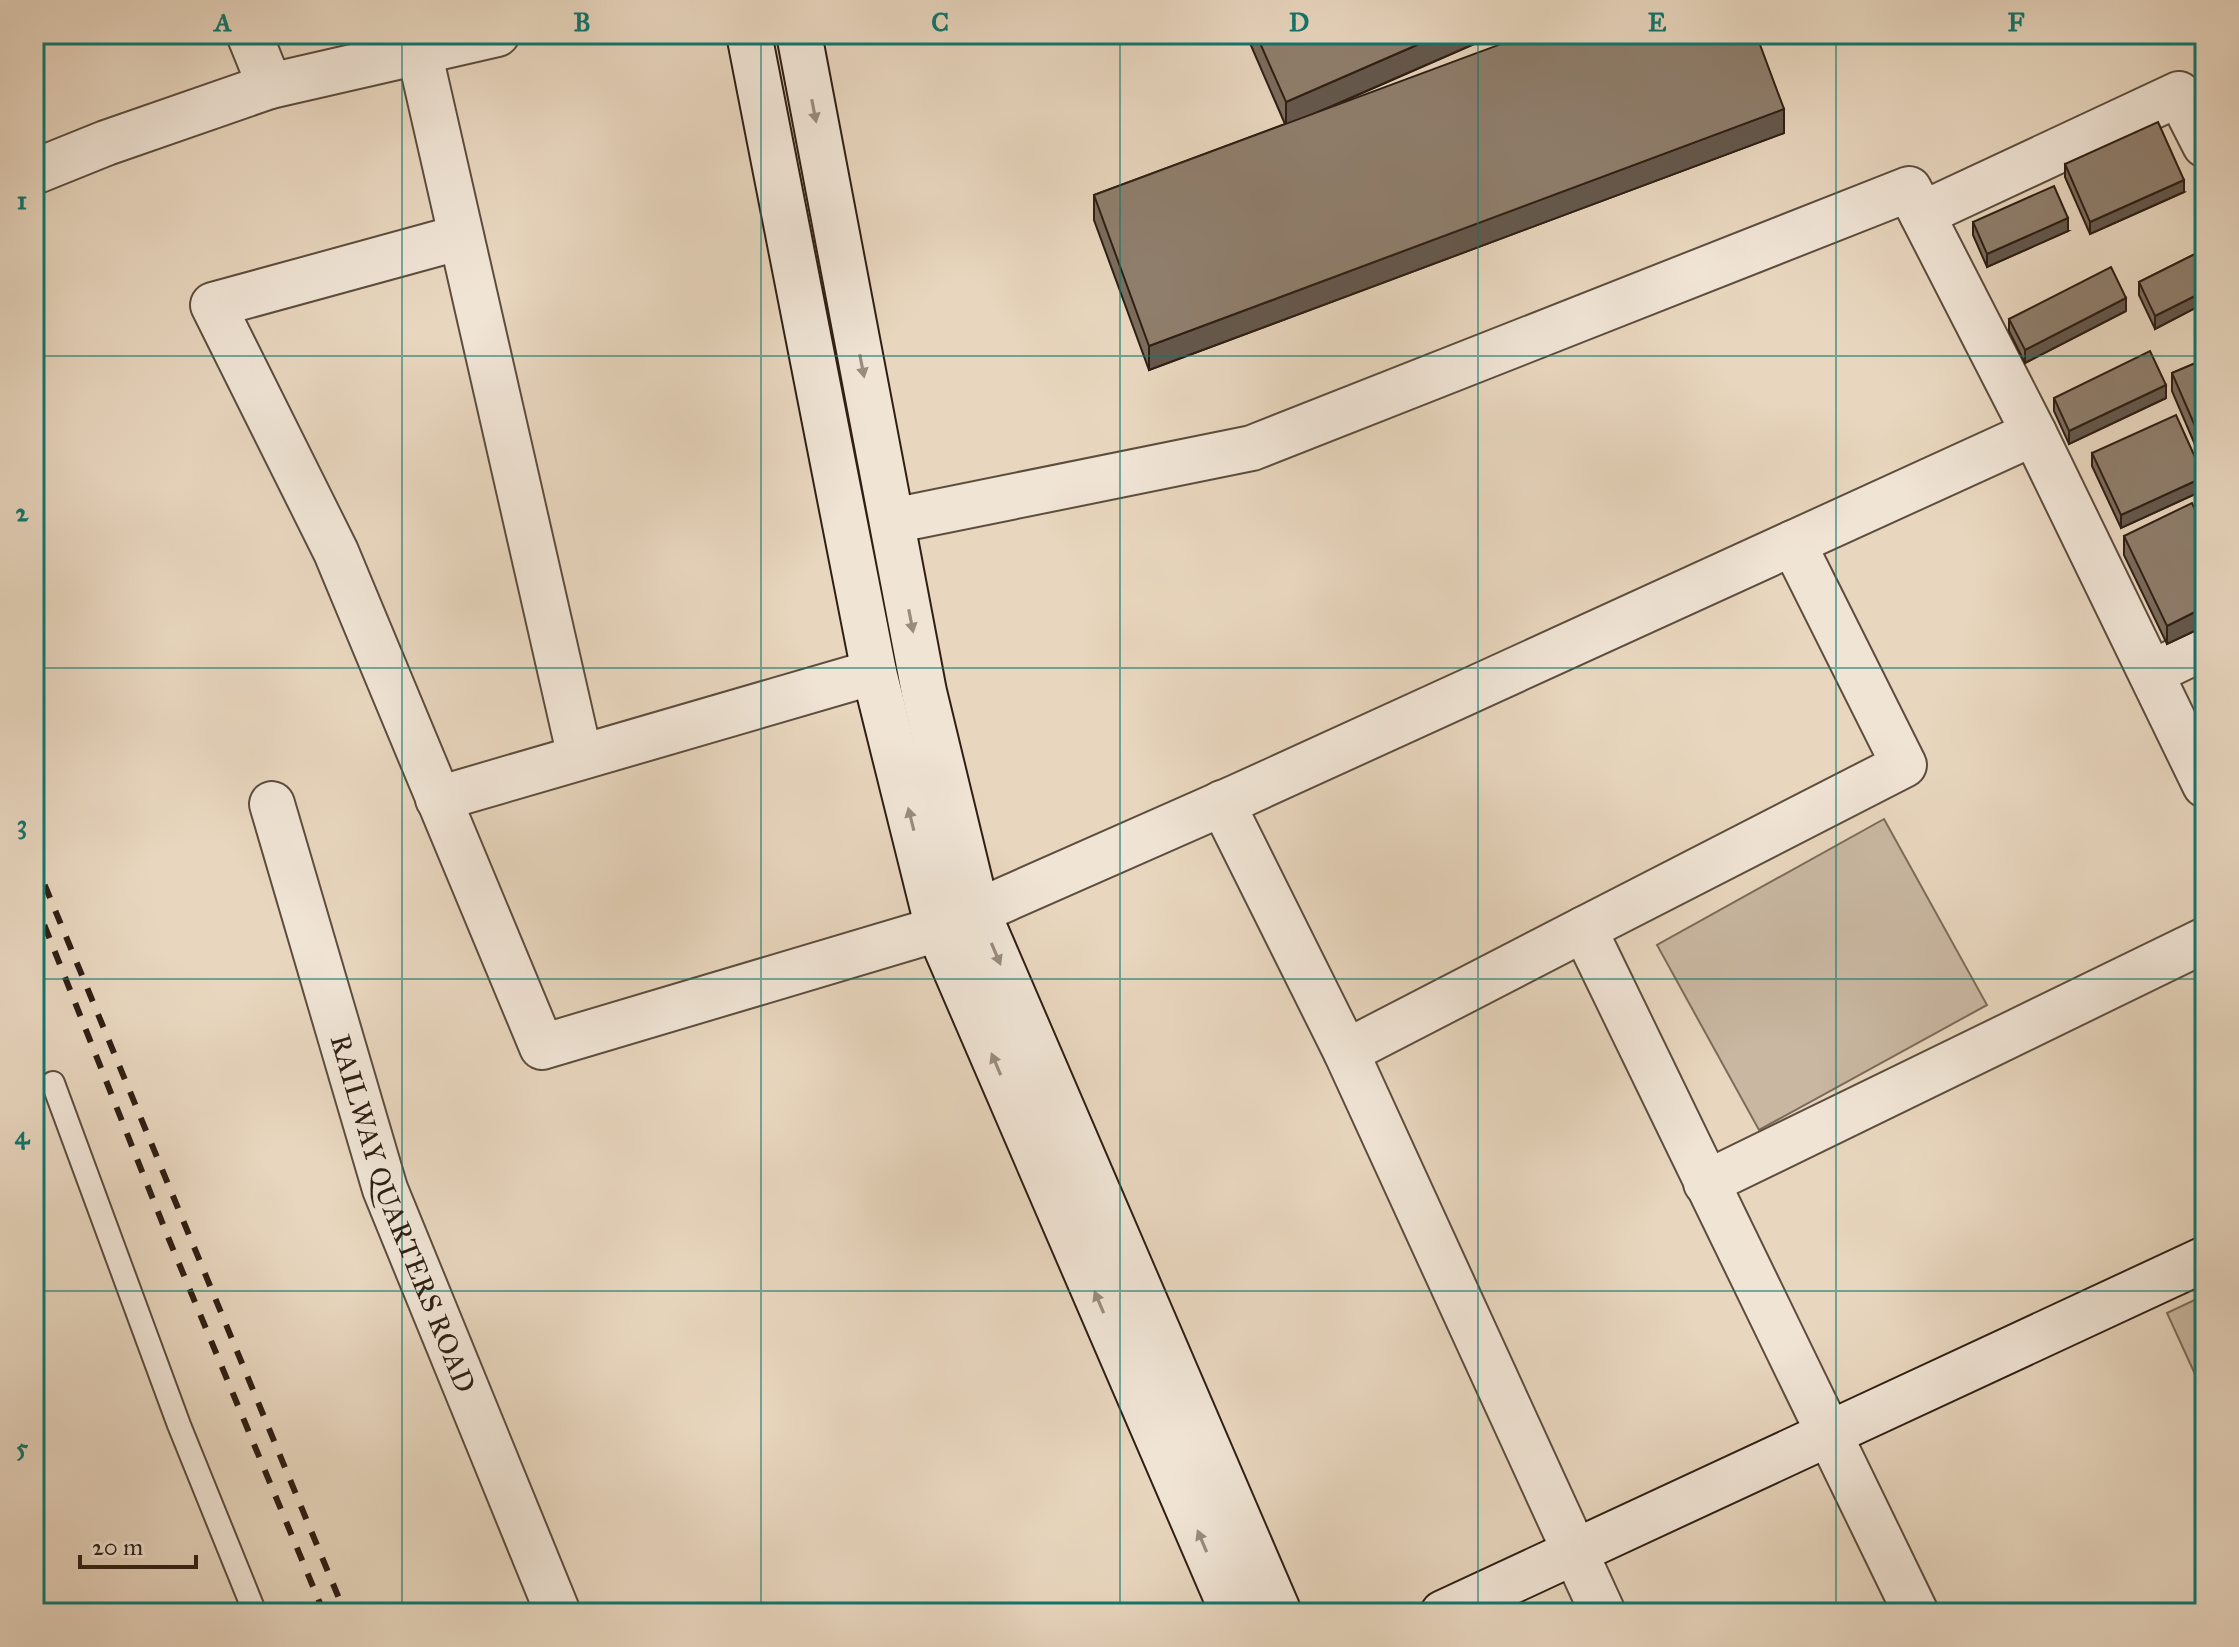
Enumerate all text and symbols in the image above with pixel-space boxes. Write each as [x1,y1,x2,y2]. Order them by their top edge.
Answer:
text: A [212,6,232,38]
text: B [573,6,591,38]
text: C [931,6,949,38]
text: D [1289,6,1309,38]
text: E [1648,6,1667,38]
text: F [2008,6,2025,38]
one-way arrow [808,98,820,123]
text: 1 [17,184,27,216]
one-way arrow [857,354,869,379]
text: 2 [16,496,30,528]
one-way arrow [905,609,917,634]
one-way arrow [904,806,916,831]
text: 3 [17,808,27,840]
one-way arrow [989,942,1002,966]
street label: RAILWAY QUARTERS ROAD [323,1030,484,1398]
one-way arrow [990,1052,1003,1075]
text: 4 [15,1119,31,1151]
one-way arrow [1093,1291,1106,1314]
text: 5 [16,1431,29,1463]
scale bar [80,1519,196,1569]
one-way arrow [1195,1529,1208,1553]
text: 20 m [92,1532,143,1562]

